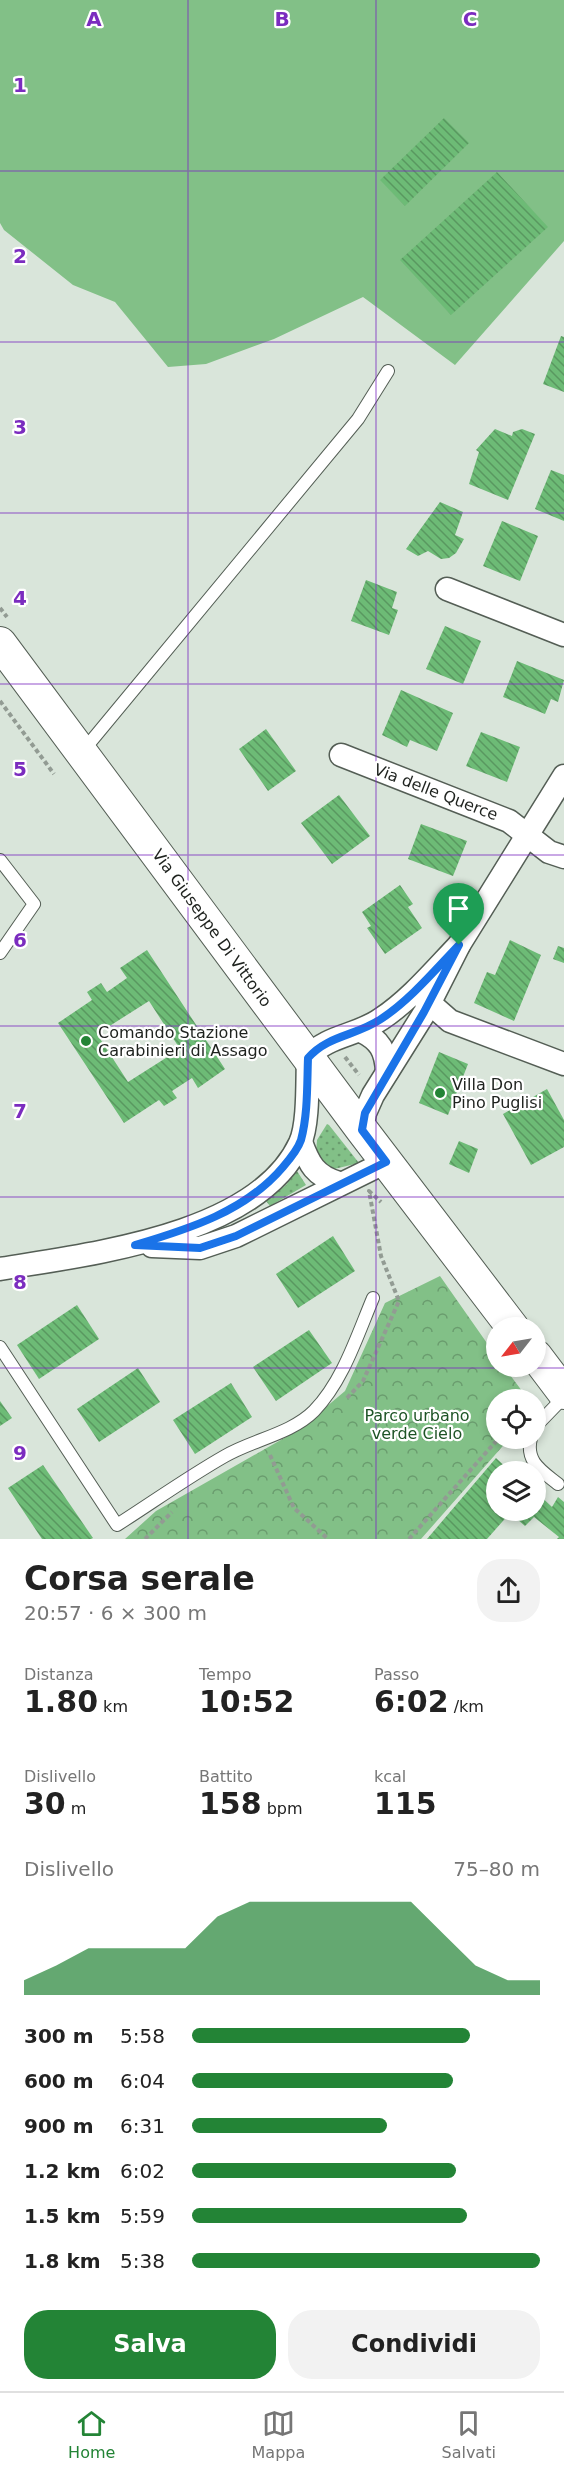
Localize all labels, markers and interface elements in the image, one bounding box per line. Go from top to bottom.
text: A [86,7,102,31]
text: B [274,7,290,31]
text: C [463,7,477,31]
text: 1 [13,73,27,97]
text: 2 [13,244,27,268]
text: 3 [13,415,27,439]
text: 4 [13,586,27,610]
text: 5 [13,757,27,781]
street label: Via delle Querce [371,760,501,824]
street label: Via Giuseppe Di Vittorio [148,845,276,1011]
pin [433,883,484,945]
icon: arrive [442,892,475,925]
text: 6 [13,928,27,952]
place label: Comando Stazione Carabinieri di Assago [98,1023,268,1060]
marker: Comando Stazione Carabinieri di Assago [79,1034,93,1048]
place label: Villa Don Pino Puglisi [452,1075,542,1112]
marker: Villa Don Pino Puglisi [433,1086,447,1100]
text: 7 [13,1099,27,1123]
text: 8 [13,1270,27,1294]
north arrow [486,1317,546,1377]
map controls [486,1317,546,1521]
button: locate [486,1389,546,1449]
park label: Parco urbano verde Cielo [364,1406,470,1443]
text: 9 [13,1441,27,1465]
button: layers [486,1461,546,1521]
text: Corsa serale [24,1559,255,1598]
button: share [477,1559,540,1622]
text: 20:57 · 6 × 300 m [24,1601,207,1625]
text: Distanza [24,1665,94,1684]
text: Tempo [199,1665,251,1684]
text: Passo [374,1665,419,1684]
text: 1.80 [24,1684,98,1719]
text: 10:52 [199,1684,295,1719]
text: 6:02 [374,1684,449,1719]
text: km [98,1697,128,1716]
text: /km [449,1697,484,1716]
text: Dislivello [24,1767,96,1786]
text: Battito [199,1767,253,1786]
text: kcal [374,1767,406,1786]
text: 30 [24,1786,66,1821]
text: 158 [199,1786,262,1821]
text: 115 [374,1786,437,1821]
text: m [66,1799,86,1818]
text: bpm [262,1799,303,1818]
text: Dislivello [24,1857,114,1881]
text: 75–80 m [453,1857,540,1881]
text: 300 m [24,2024,94,2048]
text: 5:58 [120,2024,165,2048]
text: 600 m [24,2069,94,2093]
text: 6:04 [120,2069,165,2093]
text: 900 m [24,2114,94,2138]
text: 6:31 [120,2114,165,2138]
text: 1.2 km [24,2159,101,2183]
text: 6:02 [120,2159,165,2183]
text: 1.5 km [24,2204,101,2228]
text: 5:59 [120,2204,165,2228]
text: 1.8 km [24,2249,101,2273]
text: 5:38 [120,2249,165,2273]
button: Salva [24,2310,276,2379]
button: Condividi [288,2310,540,2379]
tab: Home [68,2407,115,2462]
tab: Mappa [252,2407,305,2462]
tab: Salvati [441,2407,496,2462]

